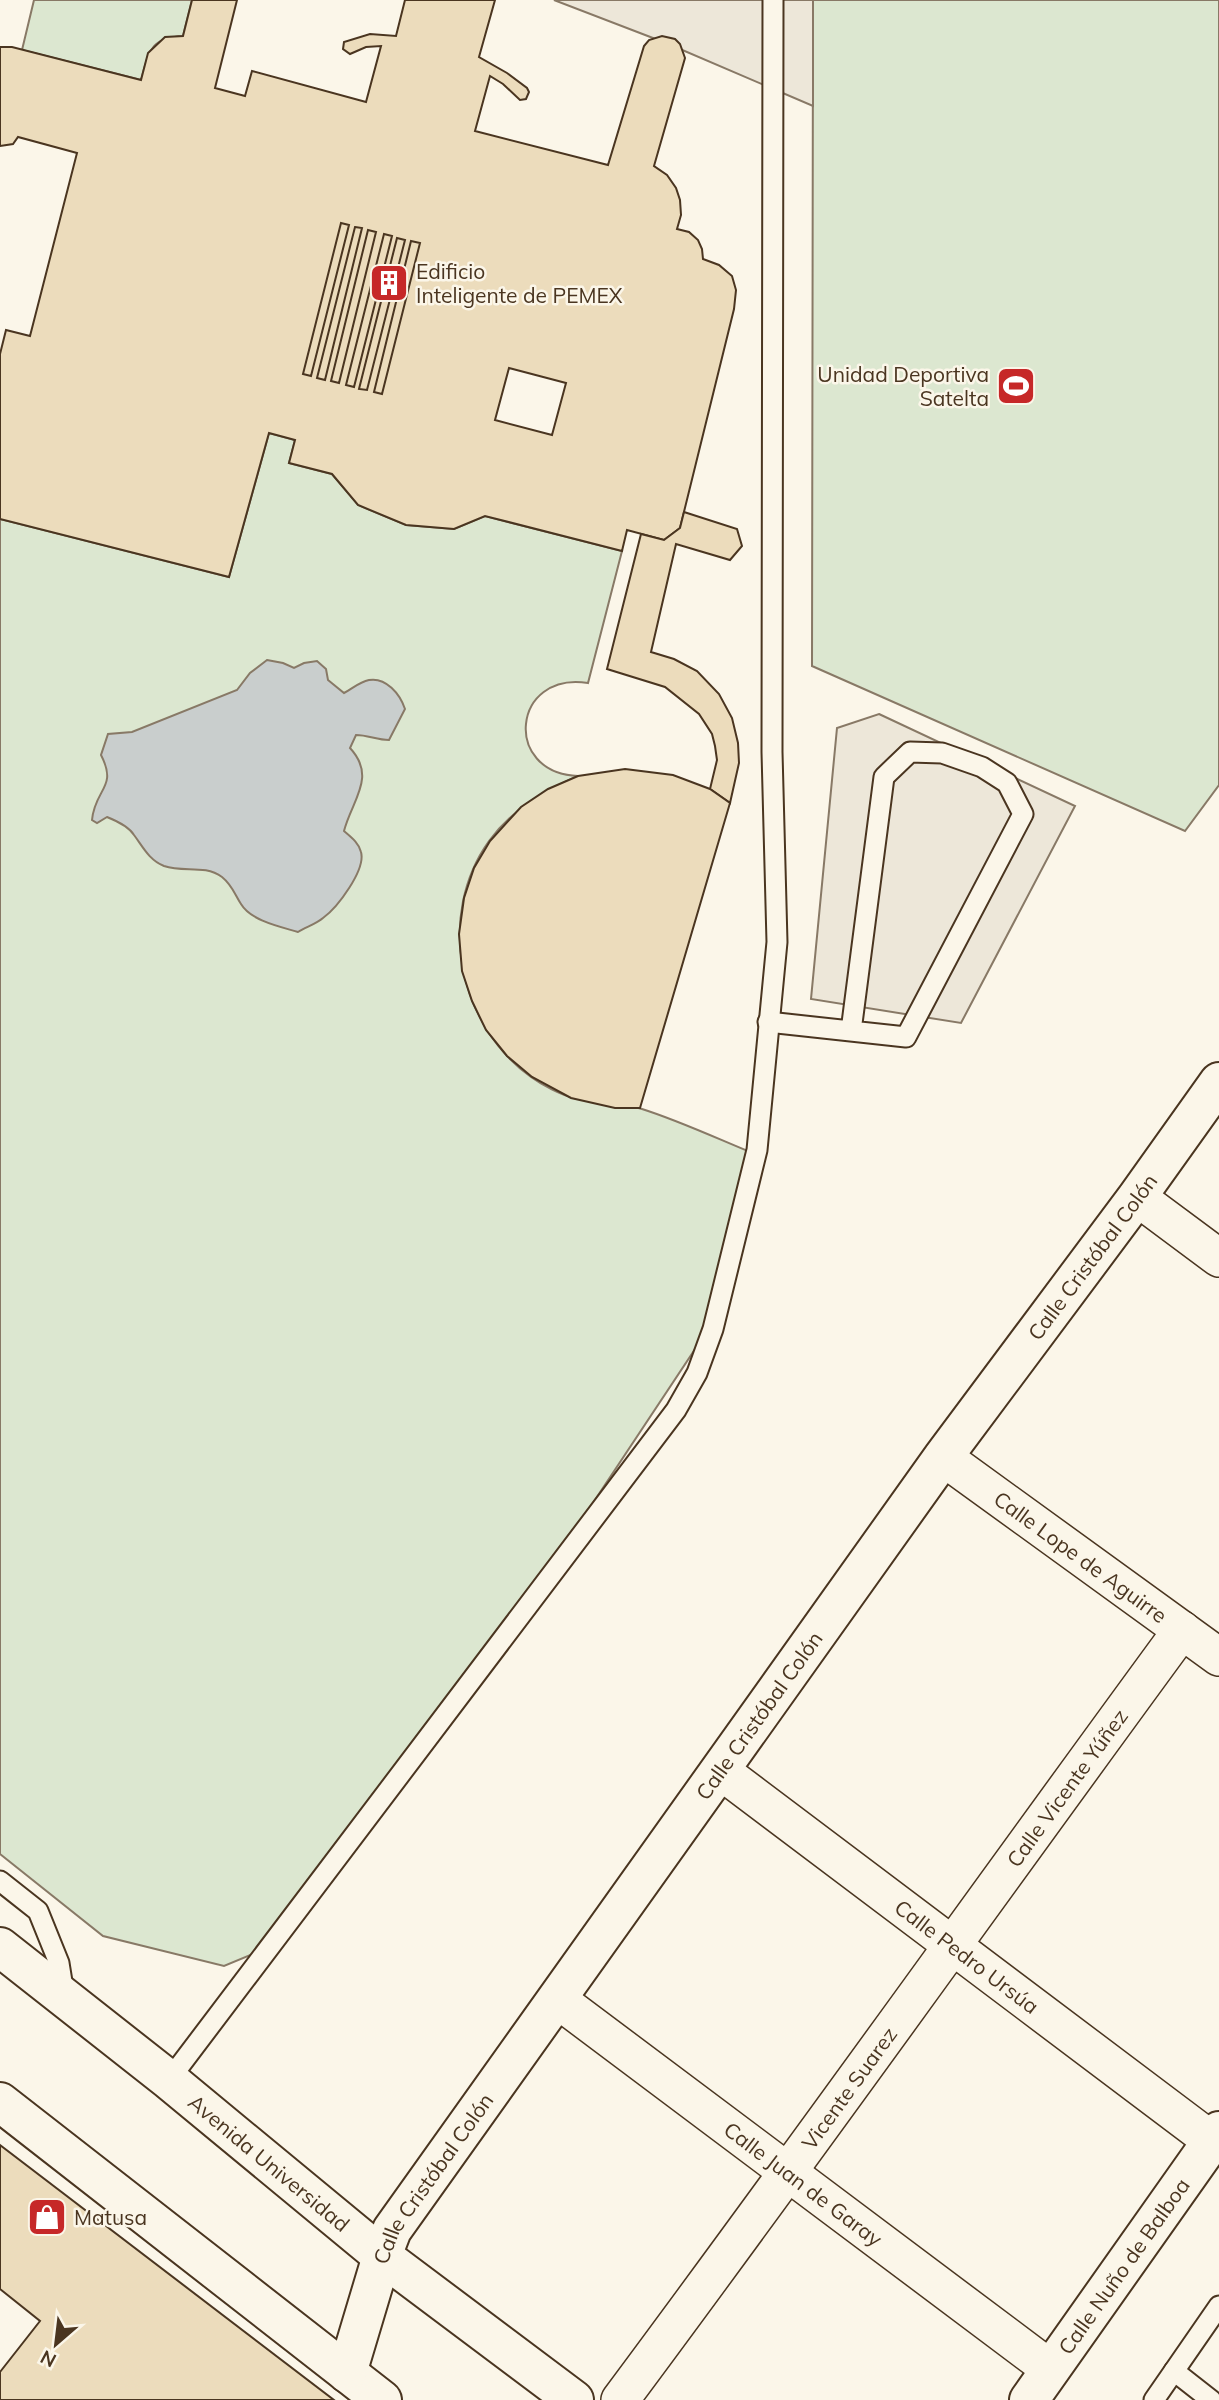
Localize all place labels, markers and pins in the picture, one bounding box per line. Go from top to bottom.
place label: Edificio Inteligente de PEMEX [416,258,623,308]
building icon: Edificio Inteligente de PEMEX [368,262,410,304]
place label: Unidad Deportiva Satelta [817,361,989,411]
sports icon: Unidad Deportiva Satelta [995,365,1037,407]
shop icon: Matusa [26,2196,68,2238]
place label: Matusa [74,2204,147,2230]

